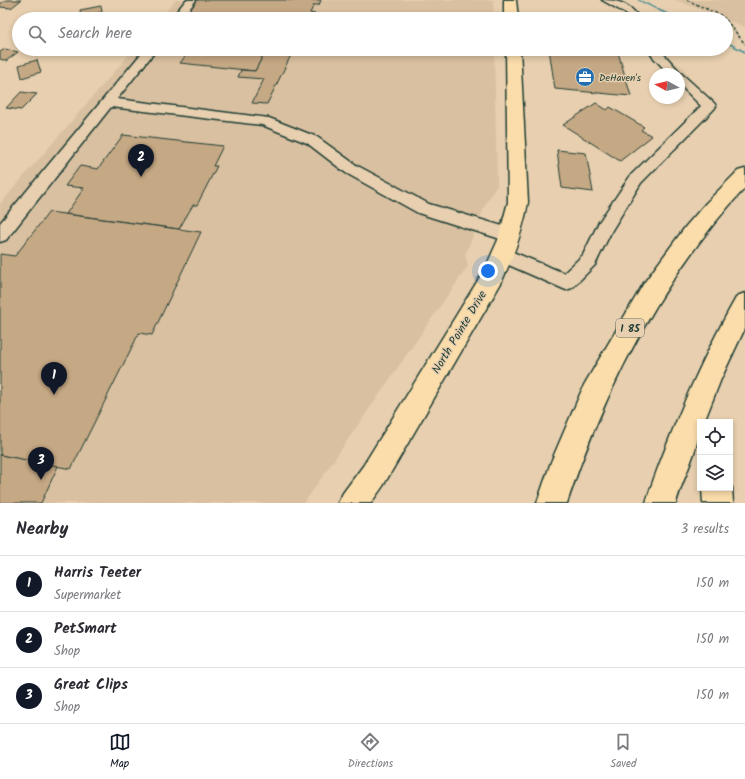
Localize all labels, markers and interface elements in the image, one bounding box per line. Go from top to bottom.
search box [12,12,733,56]
text: Search here [58,22,132,46]
icon: search [26,23,48,45]
office icon: DeHaven's [574,66,596,88]
north arrow [649,68,685,104]
place label: DeHaven's [599,70,642,86]
pin: 2 [128,144,154,177]
your location [478,261,498,281]
street label: North Pointe Drive [427,286,492,378]
road number: I 85 [616,319,644,337]
pin: 1 [41,362,67,395]
map controls [697,419,733,491]
button: locate [697,419,733,455]
pin: 3 [28,447,54,480]
button: layers [697,455,733,491]
text: Nearby [16,516,68,543]
text: 3 results [681,519,729,540]
text: Harris Teeter [54,561,141,585]
text: 1 [27,573,31,594]
text: 150 m [696,573,729,594]
text: Supermarket [54,585,121,606]
text: PetSmart [54,617,117,641]
text: 2 [25,629,33,650]
text: 150 m [696,629,729,650]
text: Shop [54,641,80,662]
text: Great Clips [54,673,128,697]
text: 3 [25,685,33,706]
text: 150 m [696,685,729,706]
text: Shop [54,697,80,718]
tab: Map [109,731,131,773]
tab: Directions [348,731,393,773]
tab: Saved [610,731,636,773]

